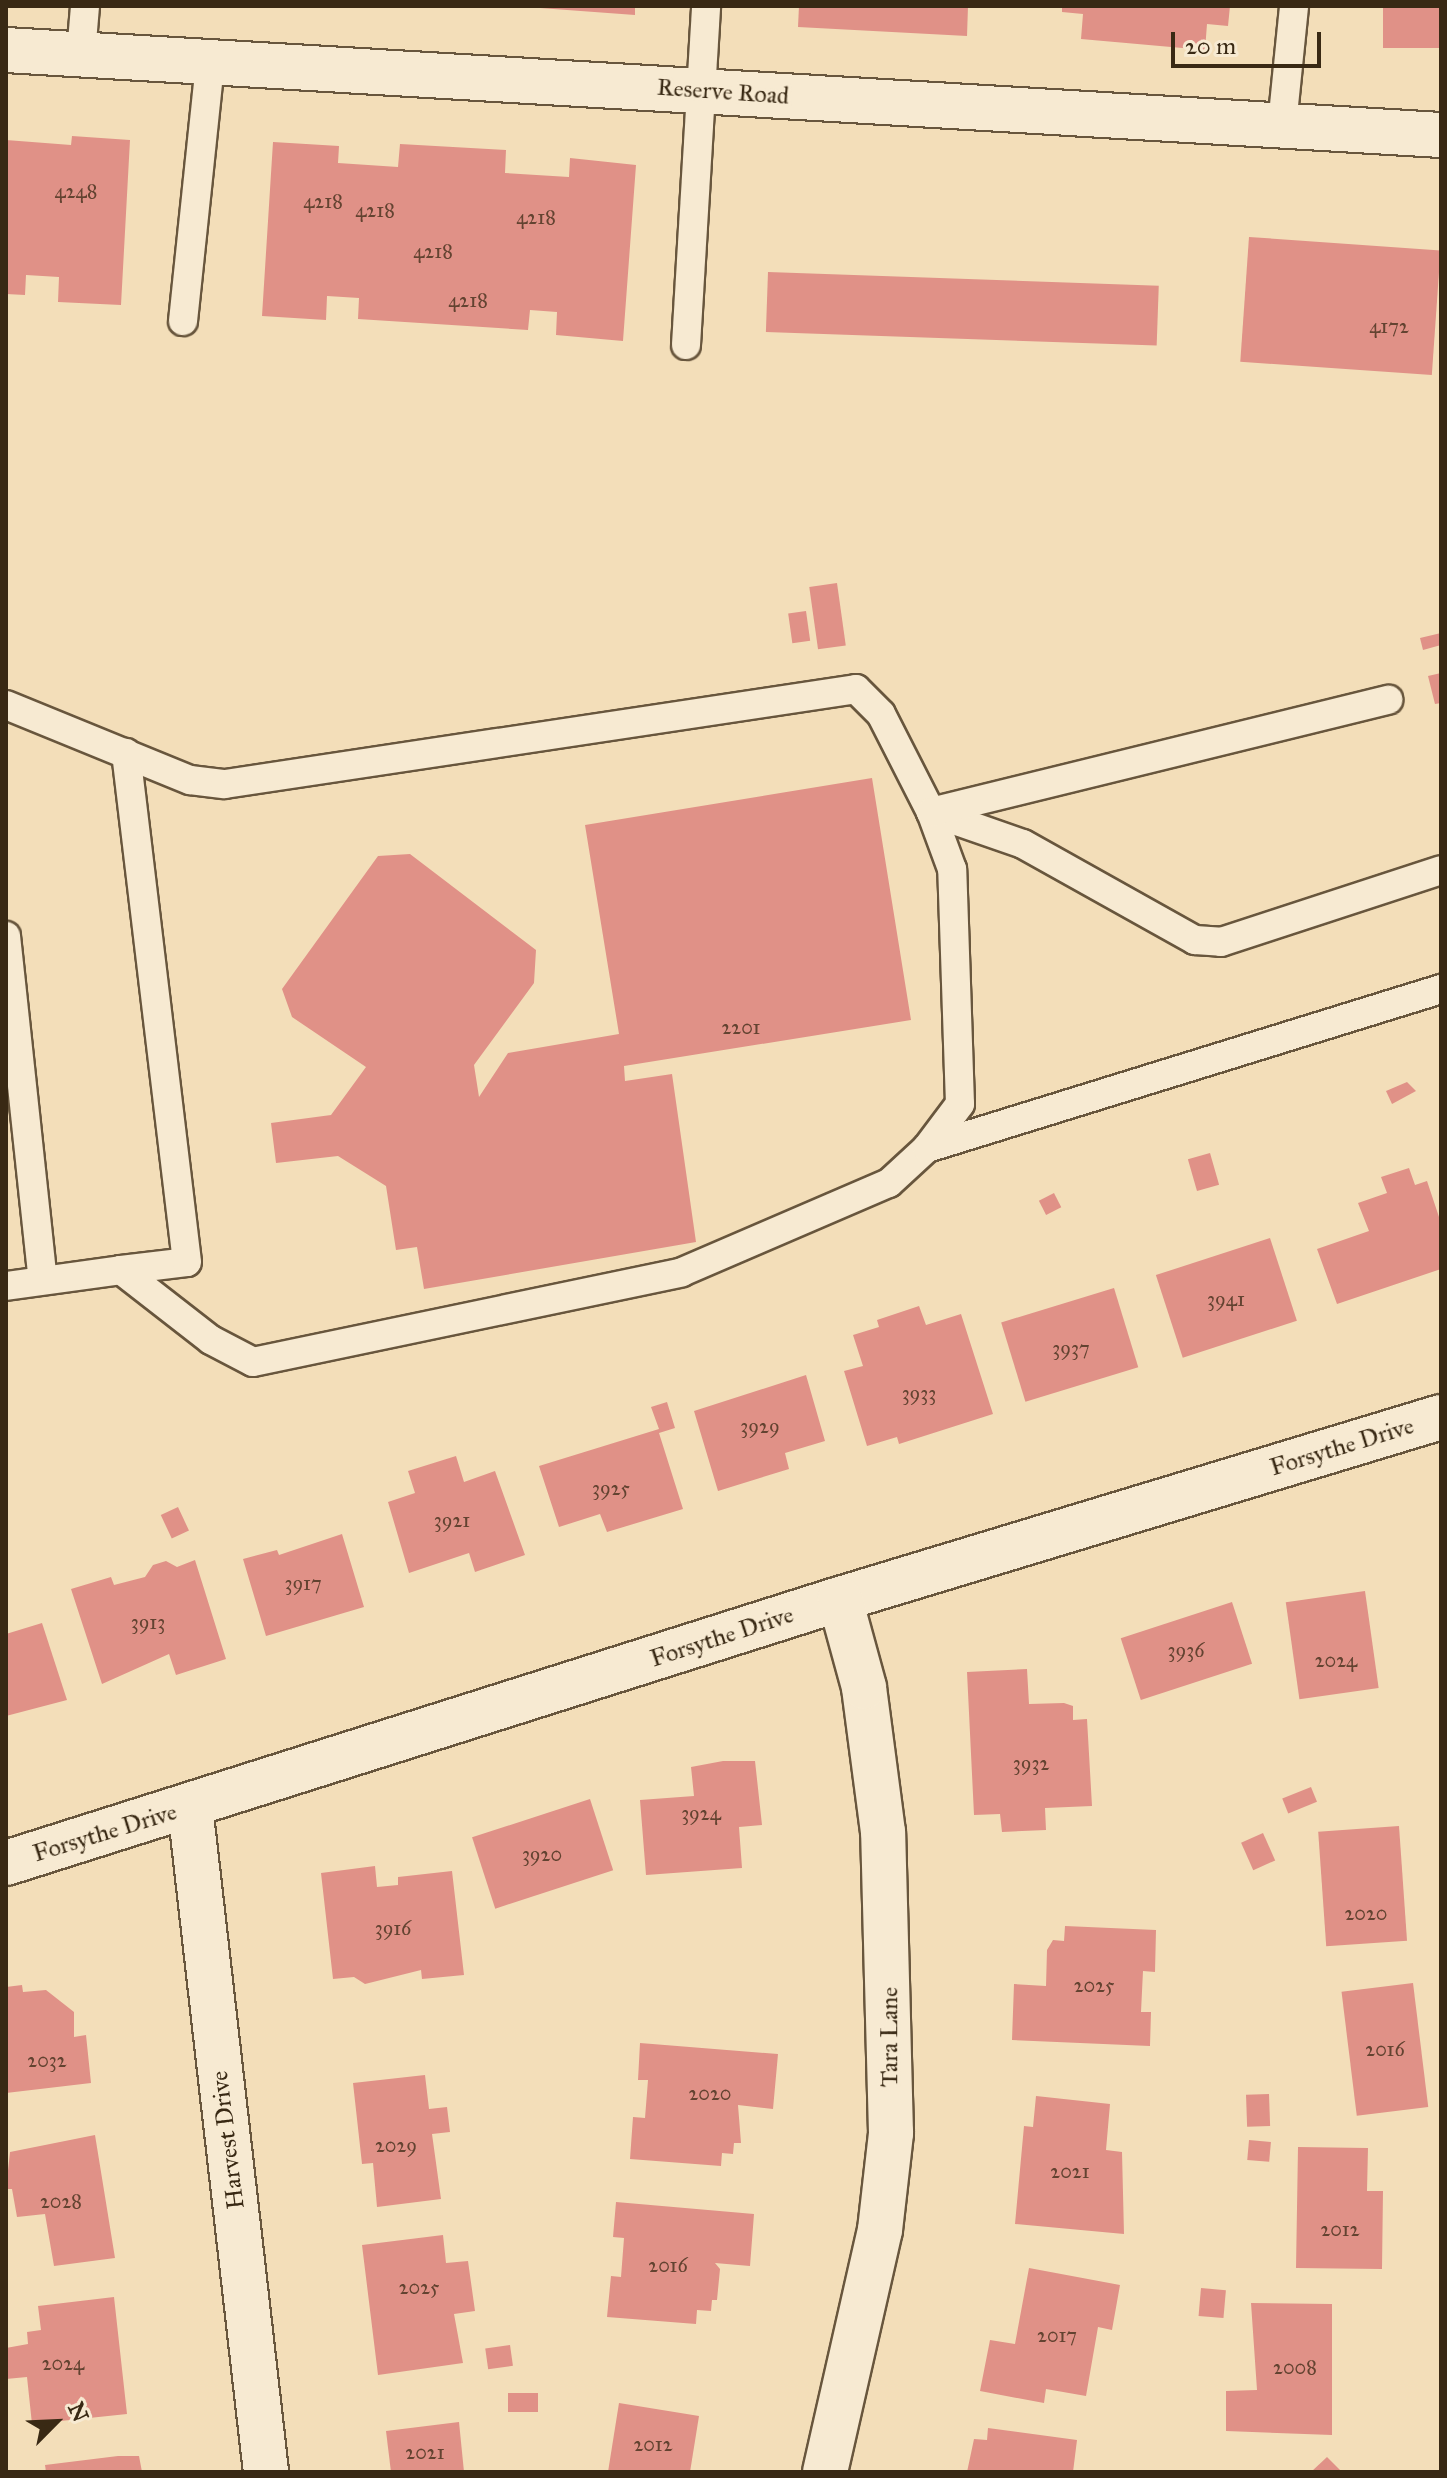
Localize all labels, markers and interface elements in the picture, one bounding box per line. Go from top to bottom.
scale bar [1175,16,1325,66]
text: 20 m [1185,31,1236,61]
street label: Reserve Road [656,73,790,111]
house number: 4248 [55,179,97,203]
house number: 4218 [303,189,343,213]
house number: 4218 [355,198,395,222]
house number: 4218 [516,205,556,229]
house number: 4218 [413,239,453,263]
house number: 4218 [448,288,488,312]
house number: 4172 [1369,314,1409,338]
house number: 2201 [721,1015,761,1039]
house number: 3941 [1207,1287,1245,1311]
house number: 3937 [1052,1336,1090,1360]
house number: 3933 [902,1381,936,1405]
street label: Forsythe Drive [1267,1411,1417,1483]
house number: 3929 [740,1414,780,1438]
house number: 3925 [592,1476,630,1500]
house number: 3921 [434,1508,470,1532]
house number: 3917 [284,1571,322,1595]
street label: Forsythe Drive [647,1600,797,1674]
house number: 3913 [131,1610,165,1634]
house number: 3936 [1168,1638,1204,1662]
house number: 2024 [1315,1648,1357,1672]
house number: 3932 [1013,1751,1049,1775]
street label: Forsythe Drive [30,1797,180,1869]
house number: 3924 [681,1801,721,1825]
house number: 3920 [522,1842,562,1866]
house number: 2020 [1344,1901,1388,1925]
house number: 3916 [375,1916,411,1940]
house number: 2025 [1074,1973,1114,1997]
street label: Tara Lane [876,1987,904,2087]
house number: 2016 [1365,2037,1405,2061]
house number: 2032 [27,2048,67,2072]
street label: Harvest Drive [205,2069,251,2211]
house number: 2020 [688,2081,732,2105]
house number: 2029 [375,2133,417,2157]
house number: 2021 [1050,2159,1090,2183]
house number: 2028 [40,2189,82,2213]
house number: 2012 [1320,2217,1360,2241]
house number: 2016 [648,2253,688,2277]
house number: 2025 [399,2275,439,2299]
house number: 2017 [1037,2323,1077,2347]
house number: 2024 [42,2351,84,2375]
house number: 2008 [1273,2355,1317,2379]
north arrow [16,2382,96,2462]
text: N [62,2398,95,2426]
house number: 2012 [633,2432,673,2456]
house number: 2021 [405,2440,445,2464]

